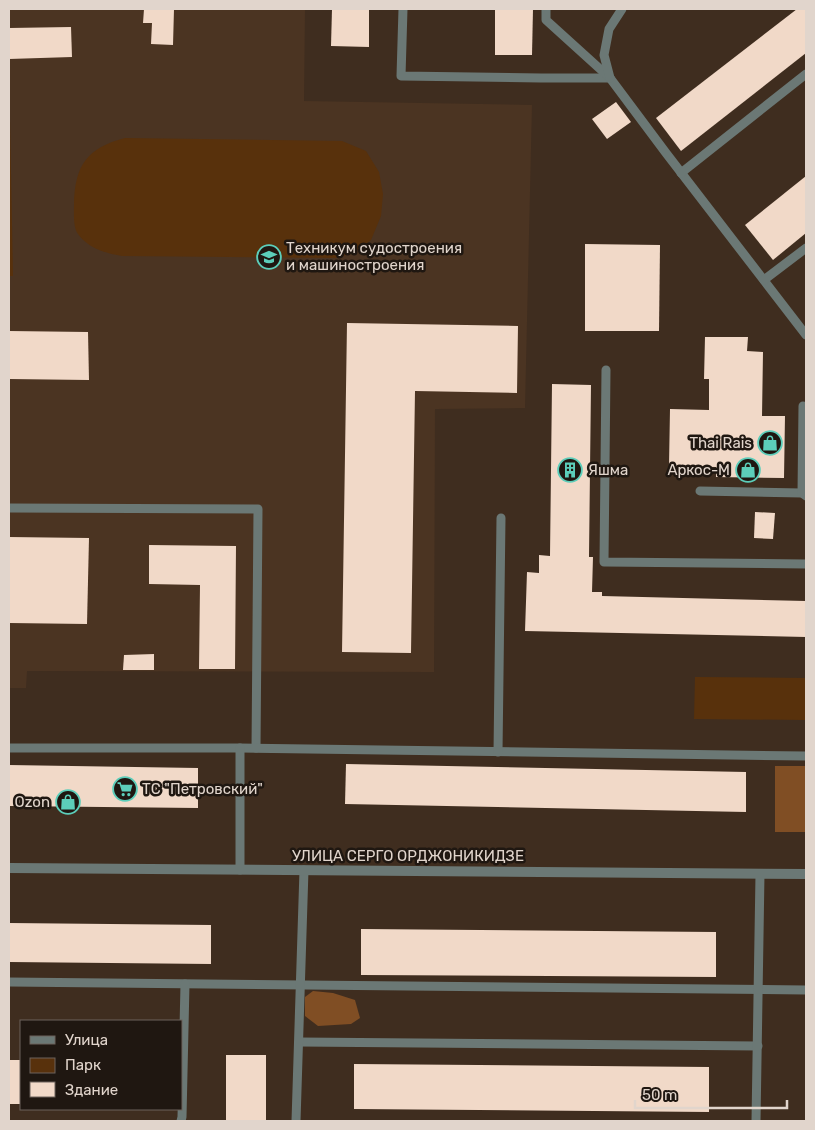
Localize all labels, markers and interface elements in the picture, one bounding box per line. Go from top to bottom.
place label: Техникум судостроения и машиностроения [286,239,462,274]
school or university icon: Техникум судостроения и машиностроения [256,244,282,270]
shop icon: Thai Rais [757,430,783,456]
place label: Thai Rais [690,434,752,452]
building icon: Яшма [557,457,583,483]
shop icon: Аркос-М [735,457,761,483]
place label: Яшма [588,461,628,479]
place label: Аркос-М [667,461,730,479]
supermarket icon: ТС "Петровский" [112,776,138,802]
place label: ТС "Петровский" [142,780,263,798]
shop icon: Ozon [55,789,81,815]
place label: Ozon [15,793,50,811]
street label: УЛИЦА СЕРГО ОРДЖОНИКИДЗЕ [292,847,524,865]
legend [20,1020,182,1110]
text: Улица [65,1031,108,1049]
text: Парк [65,1056,101,1074]
scale bar [635,1078,788,1110]
text: Здание [65,1081,118,1099]
text: 50 m [642,1086,677,1104]

